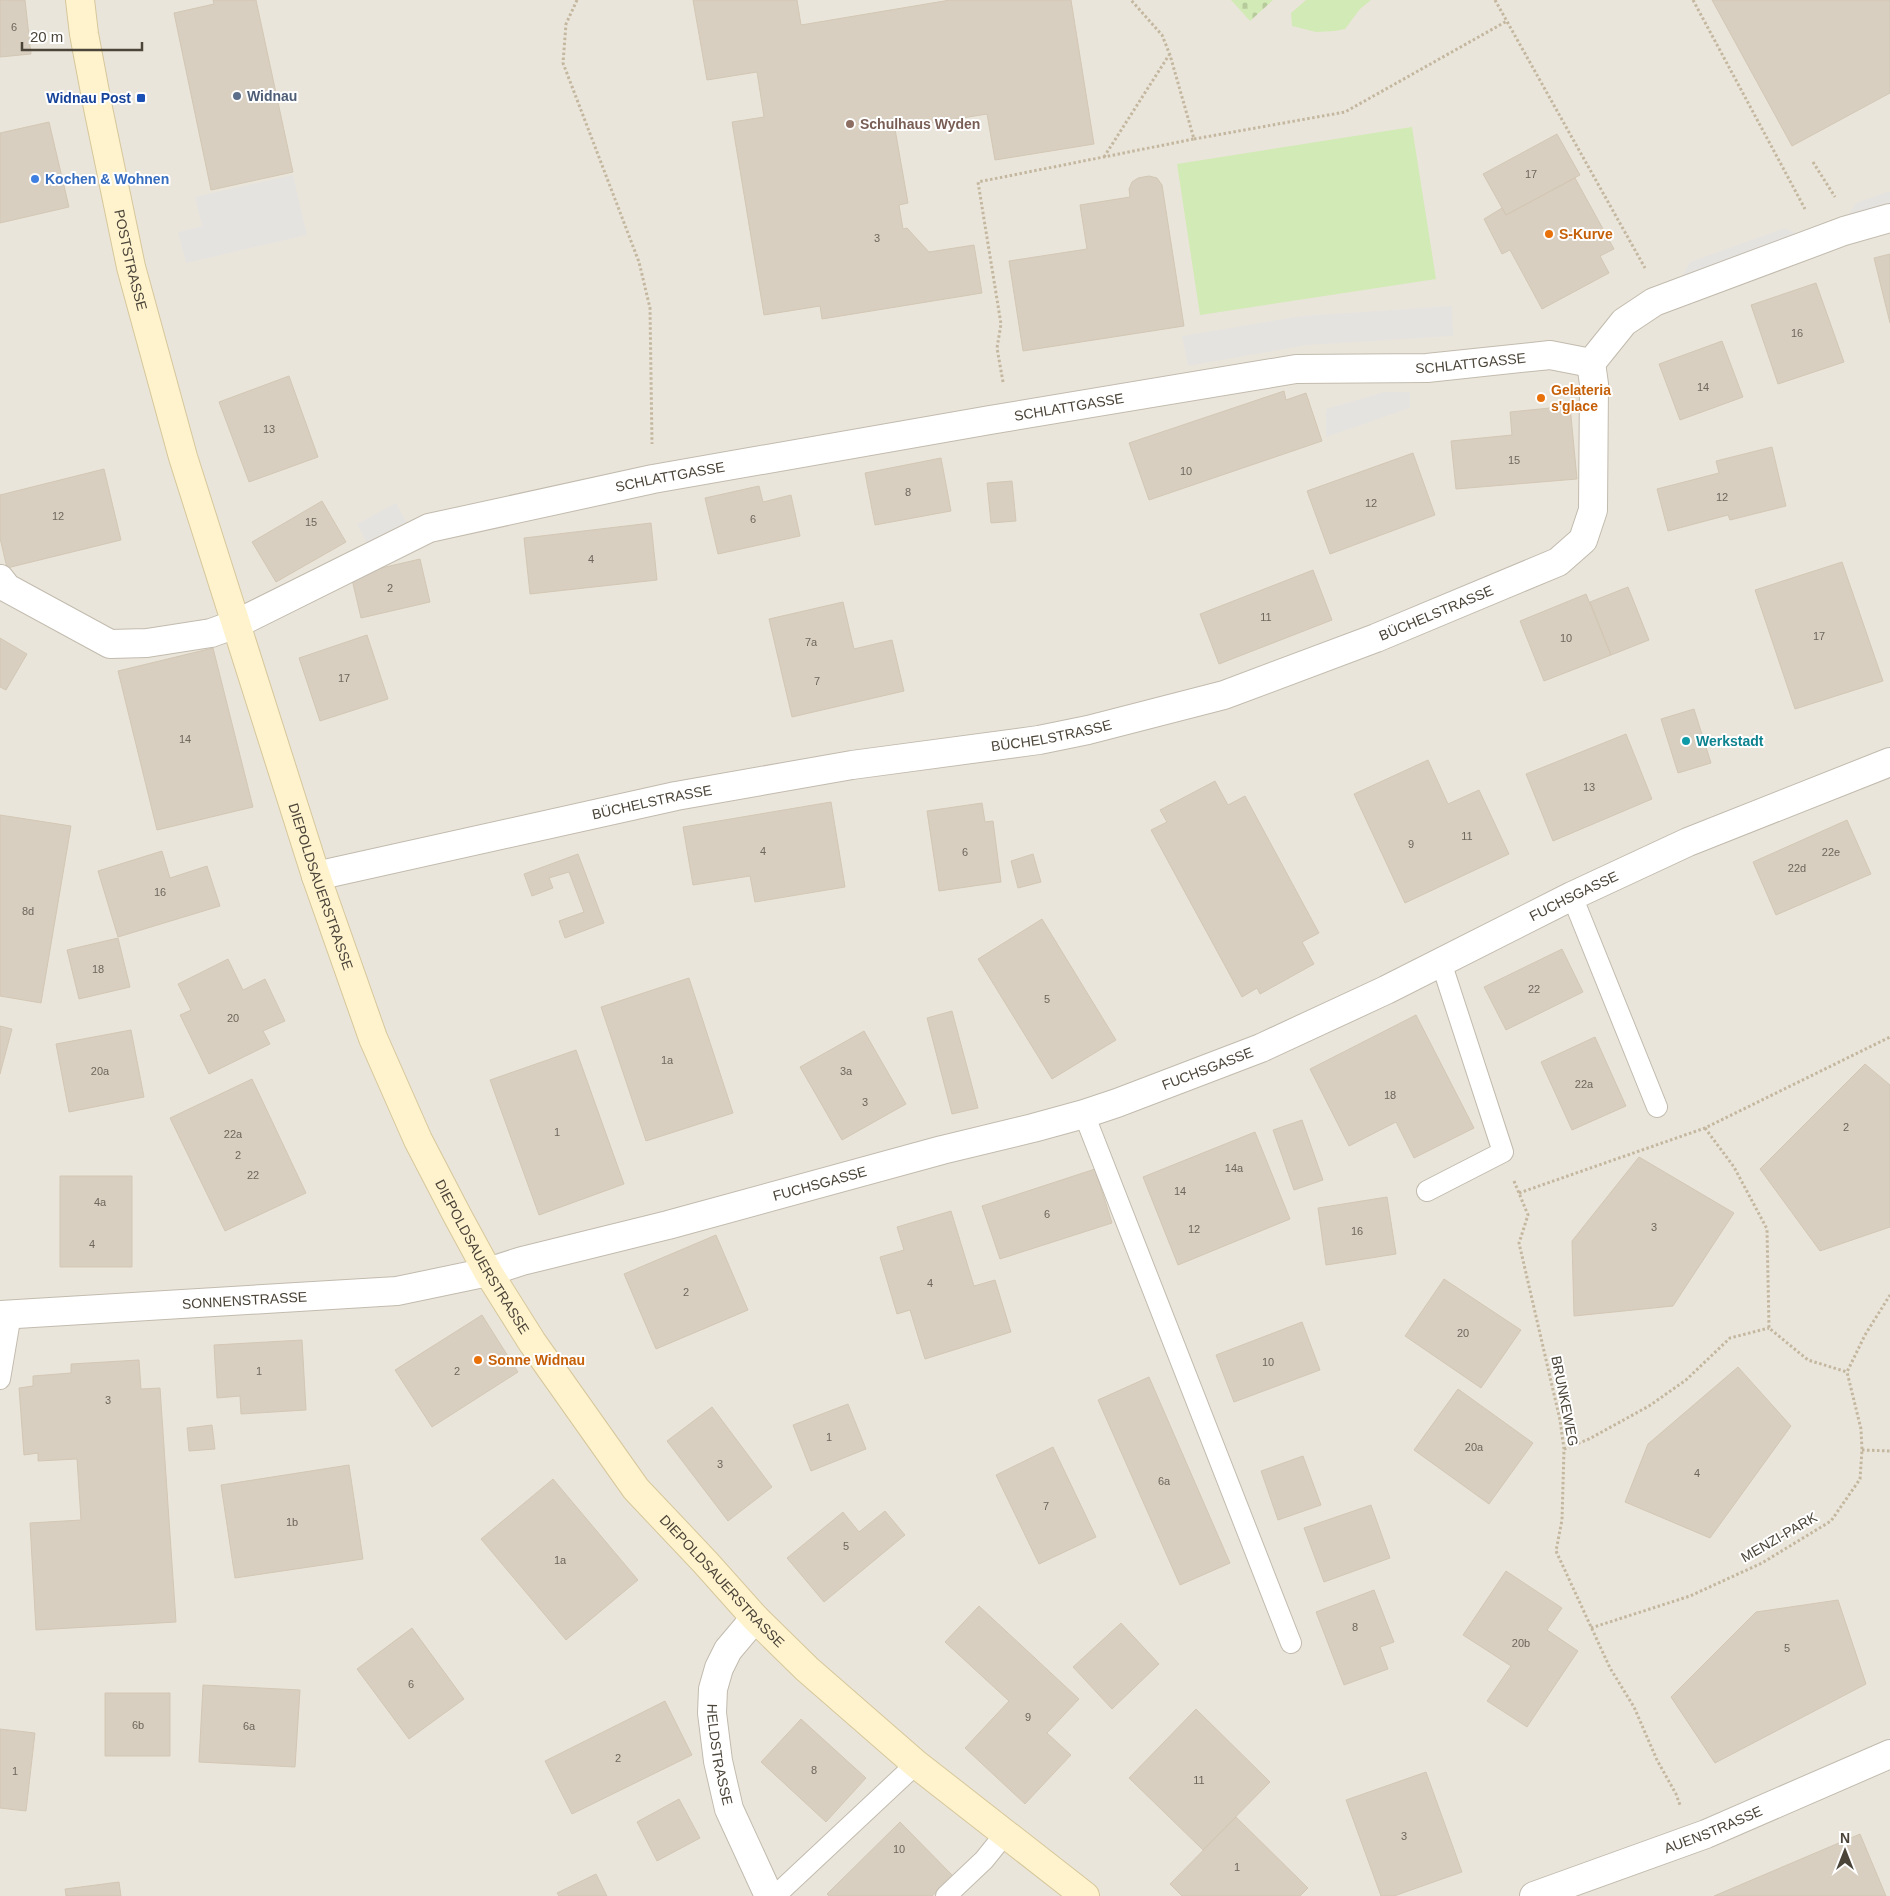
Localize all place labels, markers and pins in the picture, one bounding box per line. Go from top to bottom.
place label: Widnau [247,88,297,104]
place label: Widnau Post [46,90,131,106]
marker: Widnau [231,90,243,102]
marker: Widnau Post [135,92,147,104]
place label: Schulhaus Wyden [860,116,980,132]
marker: Schulhaus Wyden [844,118,856,130]
place label: Kochen & Wohnen [45,171,169,187]
marker: Kochen & Wohnen [29,173,41,185]
place label: S-Kurve [1559,226,1613,242]
marker: S-Kurve [1543,228,1555,240]
place label: Gelateria s'glace [1551,382,1611,414]
marker: Gelateria s'glace [1535,392,1547,404]
place label: Werkstadt [1696,733,1764,749]
marker: Werkstadt [1680,735,1692,747]
place label: Sonne Widnau [488,1352,585,1368]
marker: Sonne Widnau [472,1354,484,1366]

